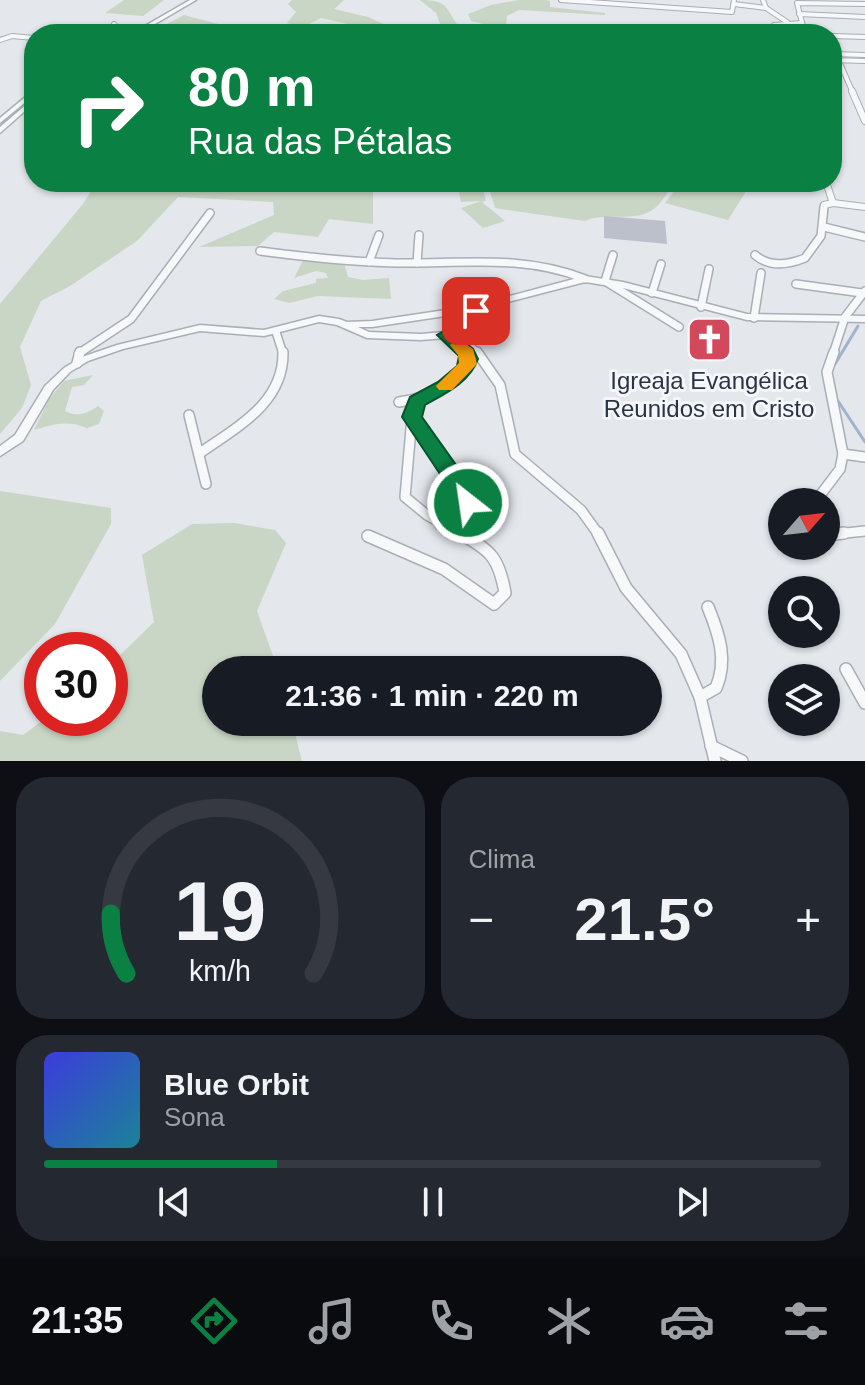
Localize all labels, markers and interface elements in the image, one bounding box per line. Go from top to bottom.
text: 80 m [188,55,316,118]
icon: right [56,56,160,160]
text: Rua das Pétalas [188,121,452,162]
pin [442,277,510,345]
icon: arrive [454,289,498,333]
church icon: Igreaja Evangélica Reunidos em Cristo [685,315,733,363]
place label: Igreaja Evangélica Reunidos em Cristo [604,367,814,422]
position arrow [426,461,510,545]
north arrow [768,488,840,560]
map controls [768,488,840,736]
button: search [768,576,840,648]
speed limit sign: 30 [24,632,128,736]
button: layers [768,664,840,736]
text: 21:36 · 1 min · 220 m [285,679,579,712]
text: Clima [469,844,535,874]
text: 19 [174,865,267,958]
text: 21.5° [574,886,715,953]
text: − [469,895,494,944]
text: + [795,895,821,944]
text: km/h [189,955,251,987]
text: Blue Orbit [164,1068,309,1101]
text: Sona [164,1102,225,1132]
icon: previous [152,1180,196,1224]
icon: pause [411,1180,455,1224]
icon: next [670,1180,714,1224]
icon: directions [186,1293,242,1349]
icon: music [304,1293,360,1349]
icon: phone [423,1293,479,1349]
icon: climate [541,1293,597,1349]
icon: car [659,1293,715,1349]
icon: filters [778,1293,834,1349]
text: 21:35 [31,1300,123,1341]

